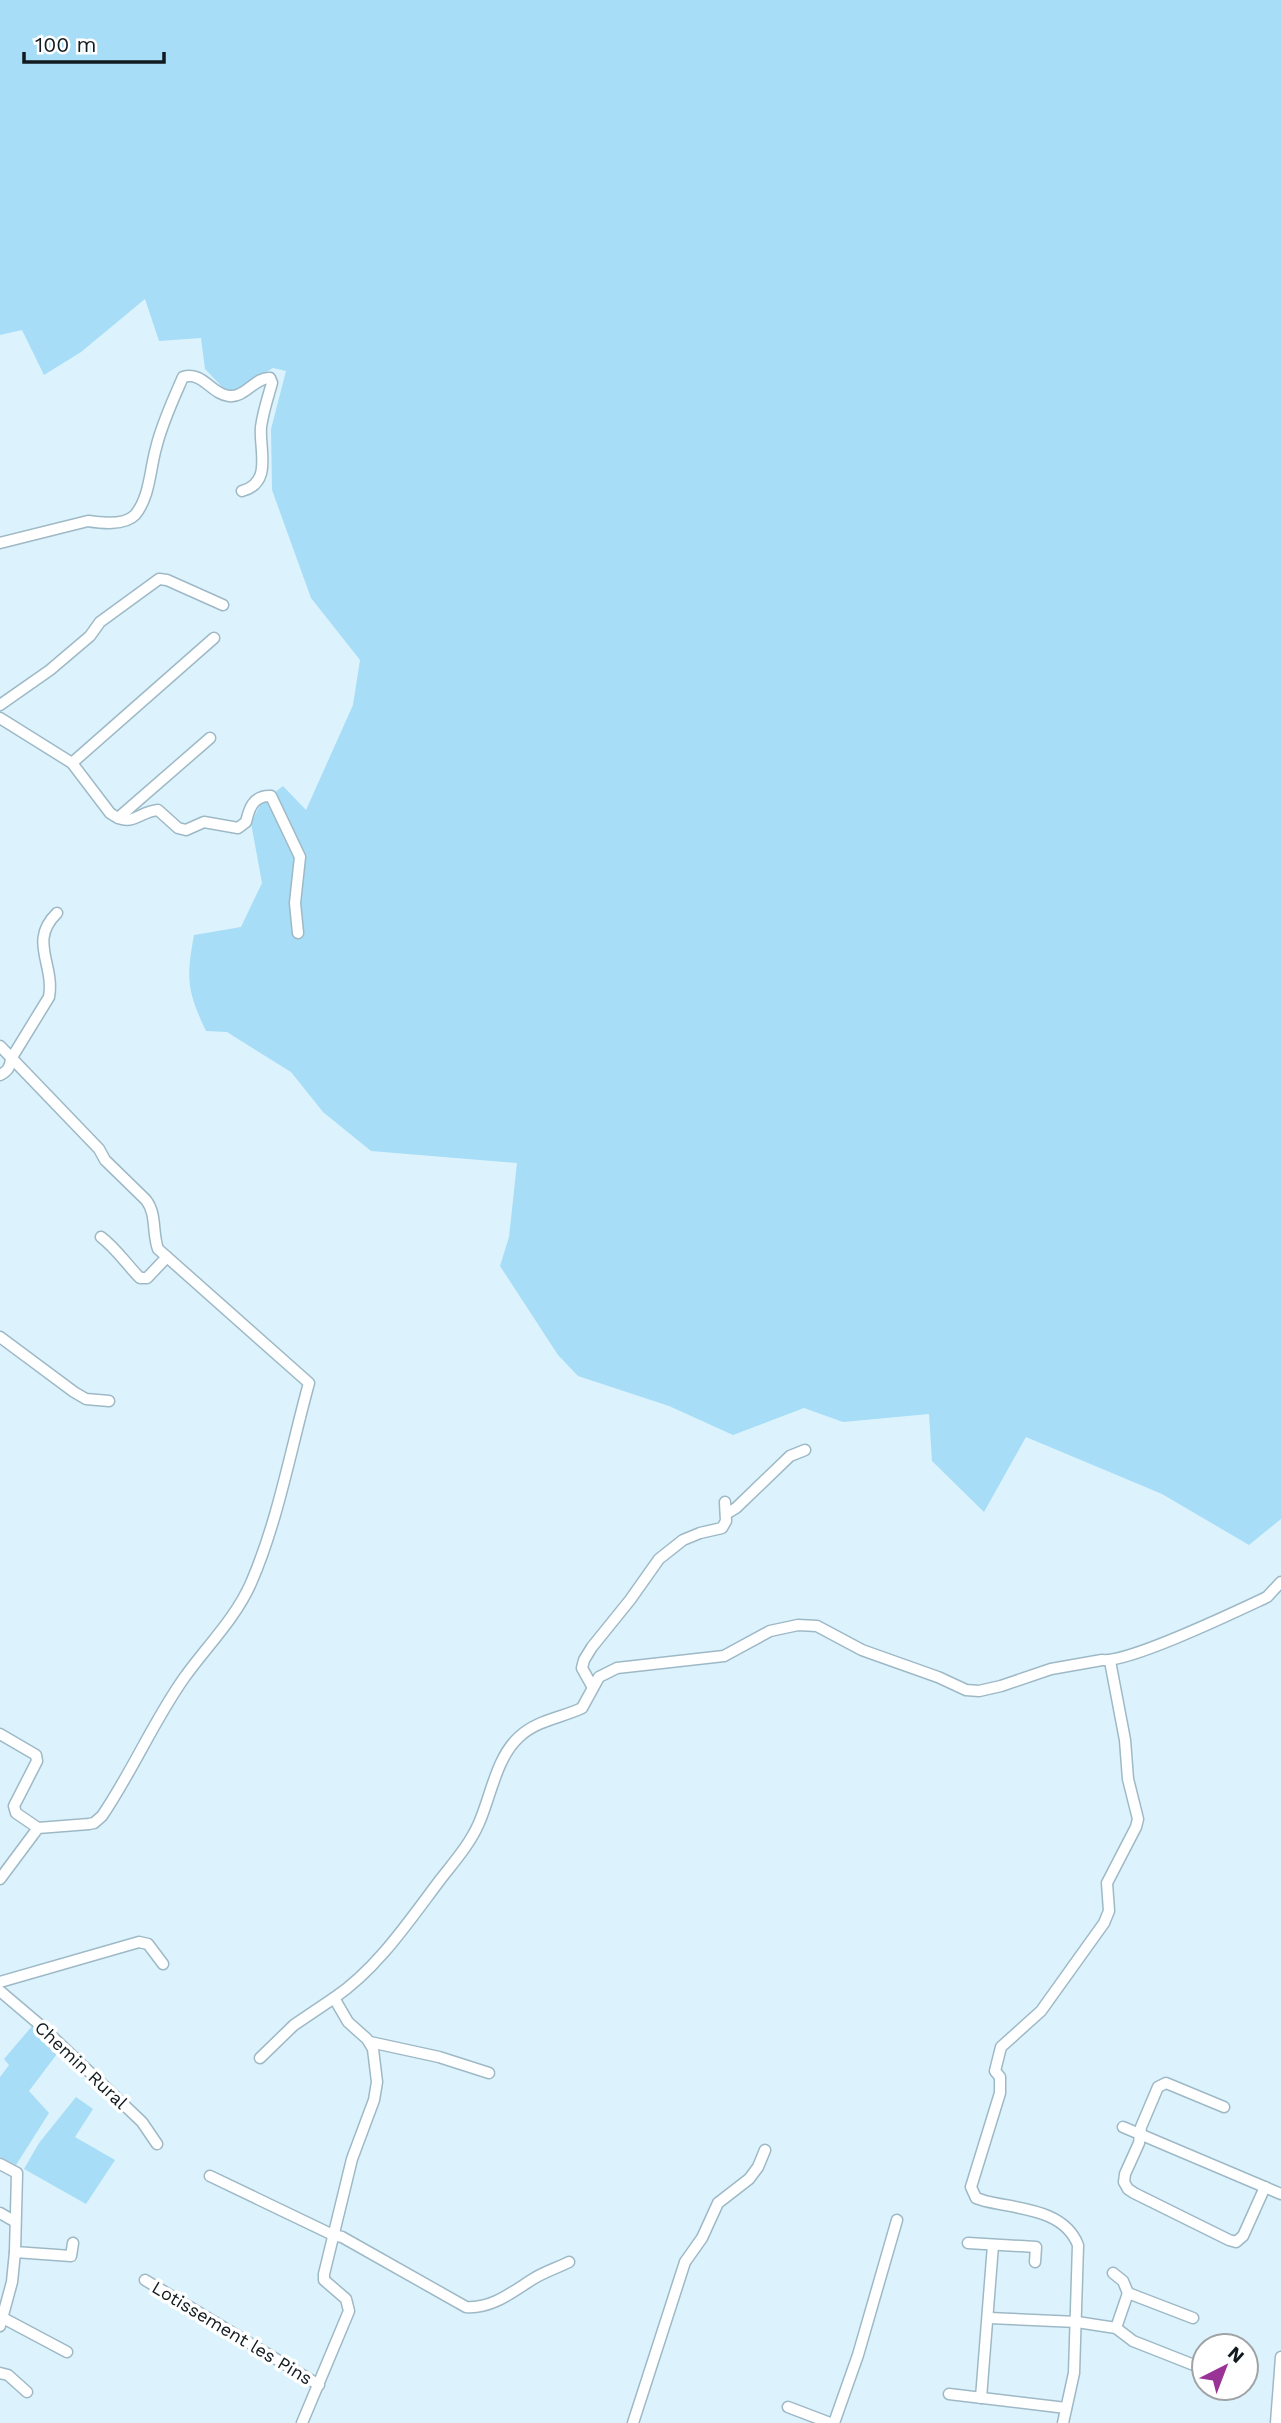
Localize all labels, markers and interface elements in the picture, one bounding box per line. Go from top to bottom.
scale bar [24,21,164,65]
text: 100 m [35,32,97,57]
street label: Chemin Rural [31,2016,132,2113]
street label: Lotissement les Pins [148,2276,316,2389]
north arrow [1190,2332,1260,2402]
text: N [1223,2341,1249,2368]

